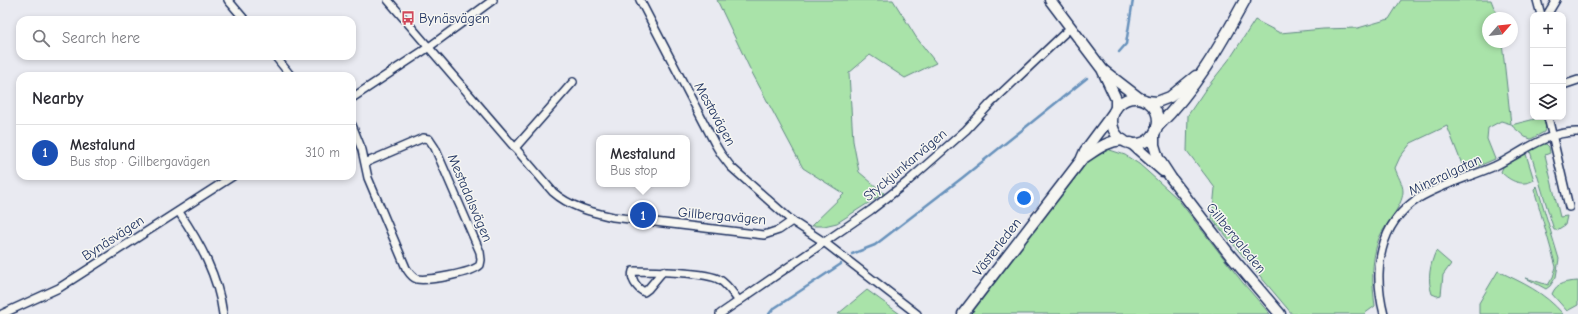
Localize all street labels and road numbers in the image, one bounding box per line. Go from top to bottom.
street label: Mestavägen [691,79,739,149]
street label: Styckjunkarvägen [860,125,950,205]
street label: Mestadalsvägen [444,151,496,245]
street label: Mineralgatan [1406,151,1484,199]
street label: Gillbergaleden [1202,199,1270,277]
street label: Gillbergavägen [677,204,767,228]
street label: Bynäsvägen [79,212,147,264]
street label: Västerleden [969,215,1025,279]

